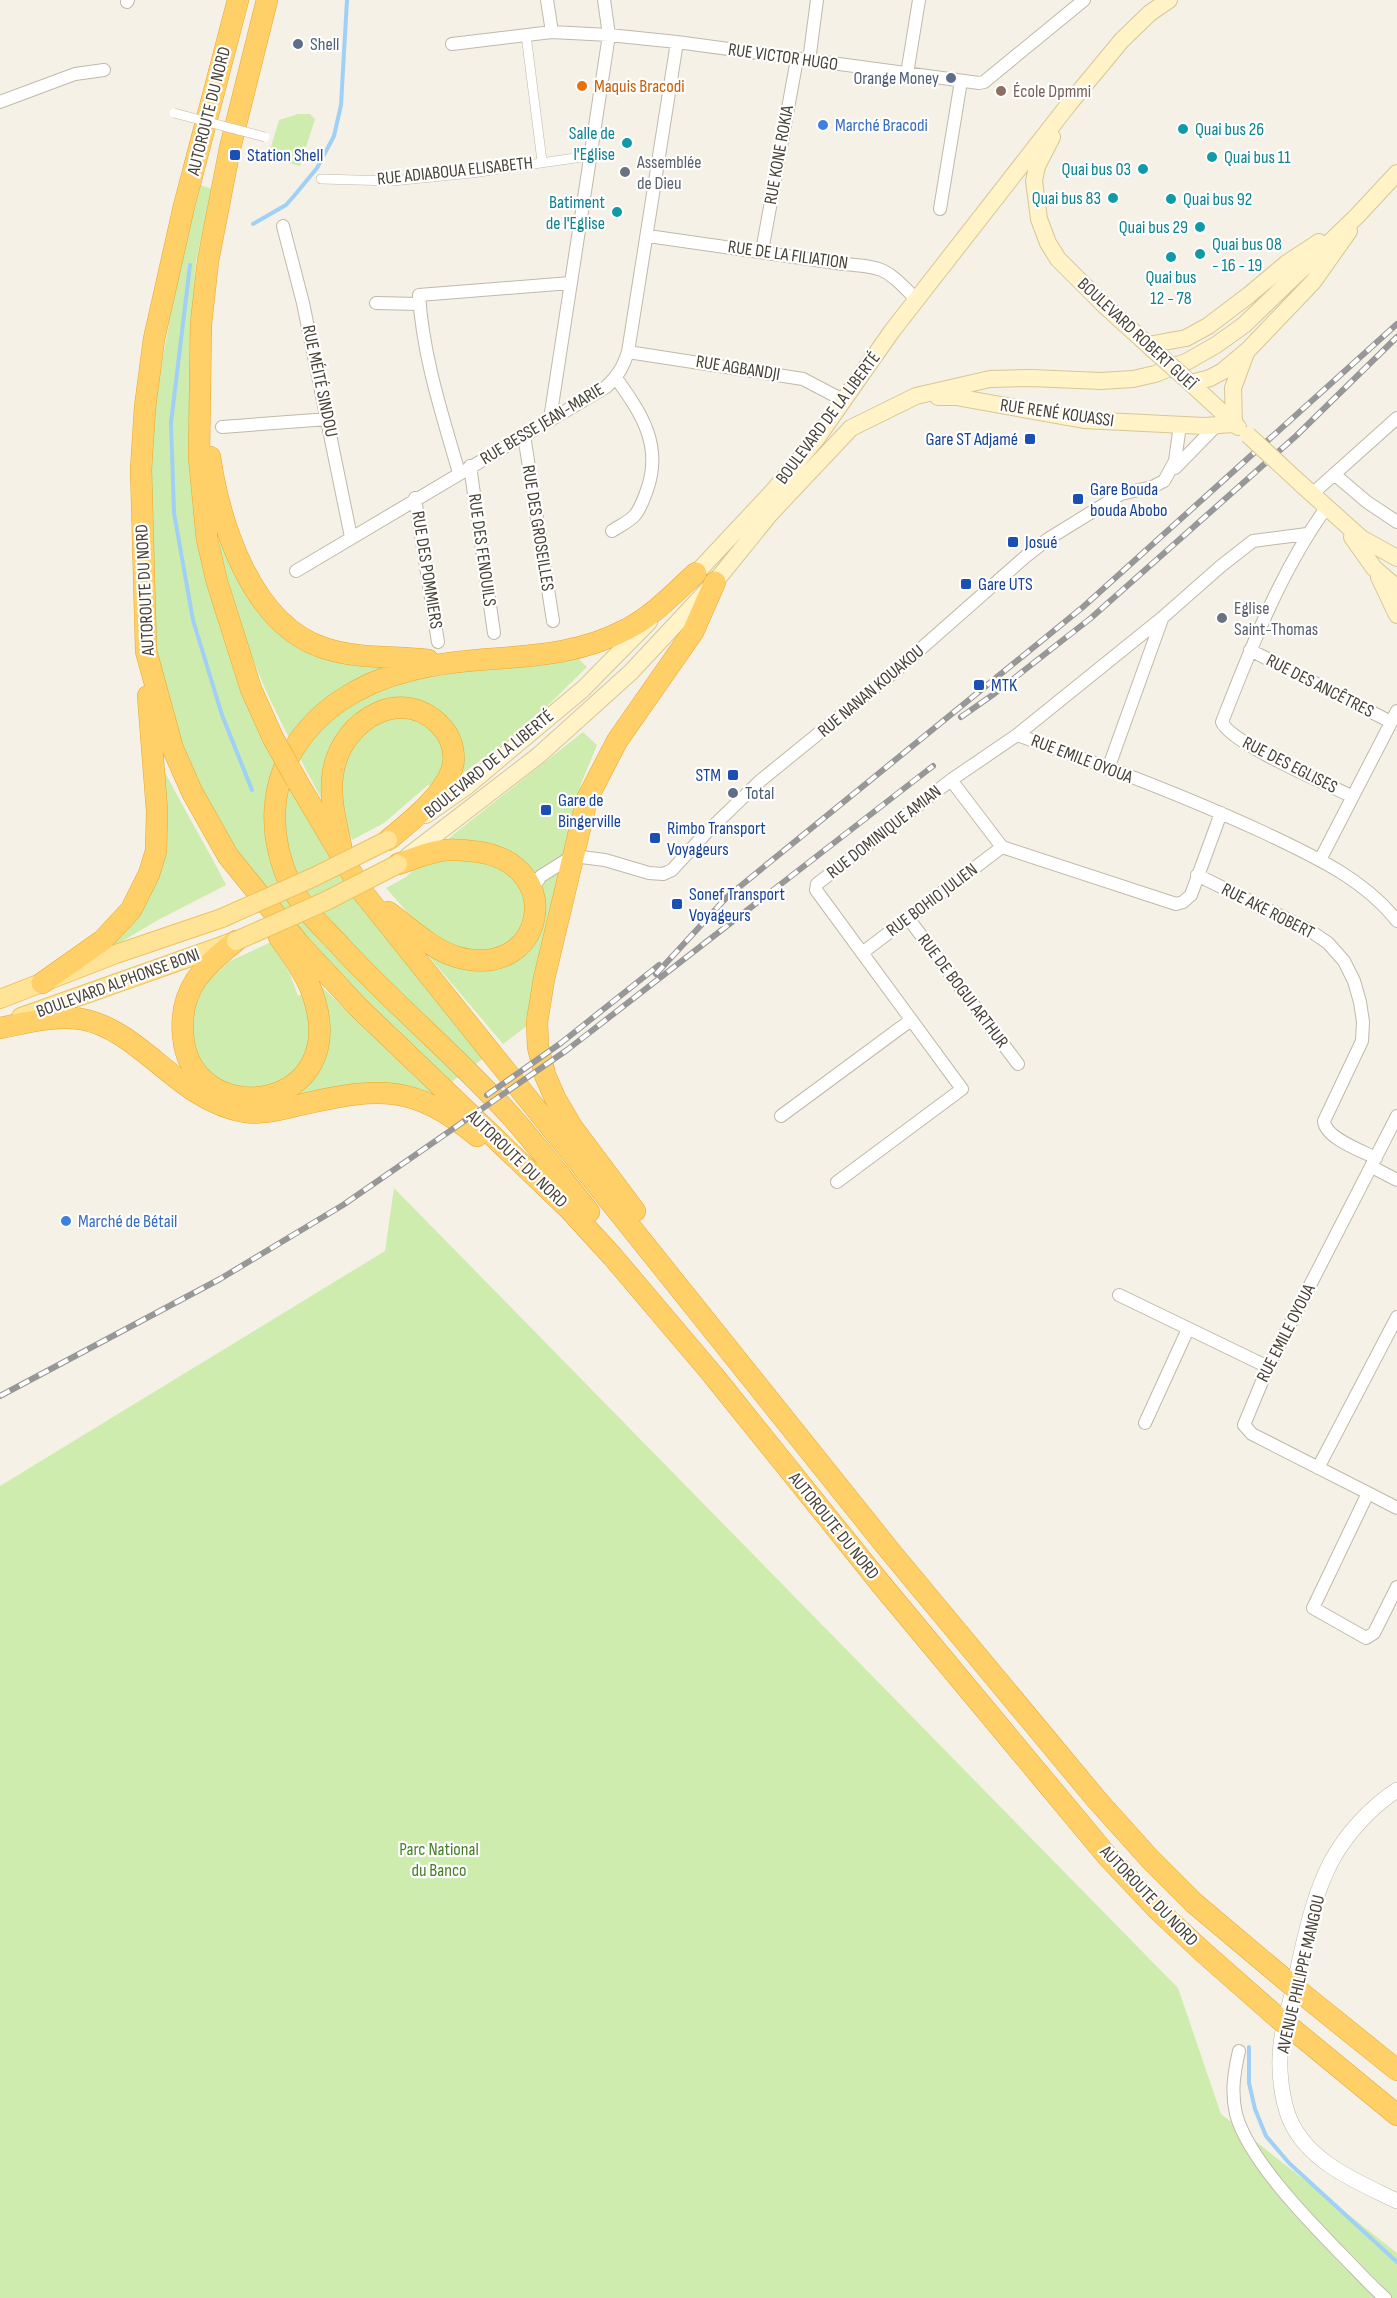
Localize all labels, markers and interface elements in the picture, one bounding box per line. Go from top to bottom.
place label: Shell [310,34,339,55]
marker: Shell [291,37,305,51]
street label: RUE VICTOR HUGO [727,39,839,75]
street label: AUTOROUTE DU NORD [183,45,235,178]
place label: Orange Money [853,68,939,89]
marker: Orange Money [944,71,958,85]
place label: Maquis Bracodi [594,76,685,97]
marker: Maquis Bracodi [575,79,589,93]
place label: École Dpmmi [1013,81,1091,102]
marker: École Dpmmi [994,84,1008,98]
street label: RUE KONE ROKIA [760,104,798,206]
place label: Marché Bracodi [835,115,928,136]
marker: Marché Bracodi [816,118,830,132]
place label: Quai bus 26 [1195,119,1264,140]
marker: Quai bus 26 [1176,122,1190,136]
place label: Salle de l'Eglise [569,123,615,165]
marker: Salle de l'Eglise [620,136,634,150]
place label: Station Shell [247,145,323,166]
place label: Quai bus 11 [1224,147,1291,168]
marker: Station Shell [228,148,242,162]
marker: Quai bus 11 [1205,150,1219,164]
street label: RUE ADIABOUA ELISABETH [376,152,534,190]
place label: Assemblée de Dieu [636,152,702,194]
place label: Quai bus 03 [1062,159,1131,180]
marker: Quai bus 03 [1136,162,1150,176]
marker: Assemblée de Dieu [618,165,632,179]
place label: Quai bus 83 [1032,188,1101,209]
place label: Quai bus 92 [1183,189,1252,210]
marker: Quai bus 83 [1106,191,1120,205]
place label: Batiment de l'Eglise [546,192,606,234]
marker: Quai bus 92 [1164,192,1178,206]
marker: Batiment de l'Eglise [610,205,624,219]
place label: Quai bus 29 [1119,217,1188,238]
marker: Quai bus 29 [1193,220,1207,234]
place label: Quai bus 08 - 16 - 19 [1212,234,1282,276]
street label: RUE DE LA FILIATION [727,236,849,274]
marker: Quai bus 08 - 16 - 19 [1193,247,1207,261]
marker: Quai bus 12 - 78 [1164,250,1178,264]
place label: Quai bus 12 - 78 [1146,267,1197,309]
street label: BOULEVARD ROBERT GUEÏ [1073,273,1201,395]
street label: RUE MÉITÉ SINDOU [298,323,342,439]
street label: BOULEVARD DE LA LIBERTÉ [771,348,885,488]
street label: RUE AGBANDJI [694,351,782,385]
street label: RUE BESSE JEAN-MARIE [476,379,608,469]
street label: RUE RENÉ KOUASSI [999,395,1115,431]
place label: Gare ST Adjamé [926,429,1018,450]
marker: Gare ST Adjamé [1023,432,1037,446]
street label: RUE DES GROSEILLES [518,463,558,593]
place label: Gare Bouda bouda Abobo [1090,479,1168,521]
street label: RUE DES FENOUILS [464,492,500,608]
marker: Gare Bouda bouda Abobo [1071,492,1085,506]
street label: RUE DES POMMIERS [407,509,447,631]
street label: AUTOROUTE DU NORD [131,524,159,657]
place label: Josué [1024,532,1057,553]
marker: Josué [1006,535,1020,549]
place label: Gare UTS [978,574,1033,595]
marker: Gare UTS [959,577,973,591]
place label: Eglise Saint-Thomas [1234,598,1318,640]
marker: Eglise Saint-Thomas [1215,611,1229,625]
street label: RUE NANAN KOUAKOU [814,640,928,742]
street label: RUE DES ANCÊTRES [1263,650,1378,722]
place label: MTK [991,675,1018,696]
marker: MTK [972,678,986,692]
street label: BOULEVARD DE LA LIBERTÉ [420,705,558,823]
street label: RUE EMILE OYOUA [1028,730,1136,788]
street label: RUE DES EGLISES [1239,732,1341,798]
place label: STM [695,765,721,786]
marker: STM [726,768,740,782]
street label: RUE DOMINIQUE AMIAN [823,781,945,883]
place label: Total [745,783,774,804]
marker: Total [726,786,740,800]
place label: Gare de Bingerville [558,790,621,832]
marker: Gare de Bingerville [539,803,553,817]
place label: Rimbo Transport Voyageurs [667,818,766,860]
marker: Rimbo Transport Voyageurs [648,831,662,845]
street label: RUE BOHIO JULIEN [882,859,982,941]
street label: RUE AKE ROBERT [1218,879,1318,943]
place label: Sonef Transport Voyageurs [689,884,785,926]
marker: Sonef Transport Voyageurs [670,897,684,911]
street label: RUE DE BOGUI ARTHUR [913,930,1013,1052]
street label: BOULEVARD ALPHONSE BONI [34,944,202,1022]
street label: AUTOROUTE DU NORD [462,1105,572,1212]
place label: Marché de Bétail [78,1211,177,1232]
marker: Marché de Bétail [59,1214,73,1228]
street label: RUE EMILE OYOUA [1252,1280,1320,1385]
street label: AUTOROUTE DU NORD [784,1467,884,1584]
park label: Parc National du Banco [399,1839,479,1881]
street label: AUTOROUTE DU NORD [1095,1841,1202,1951]
street label: AVENUE PHILIPPE MANGOU [1272,1893,1329,2056]

